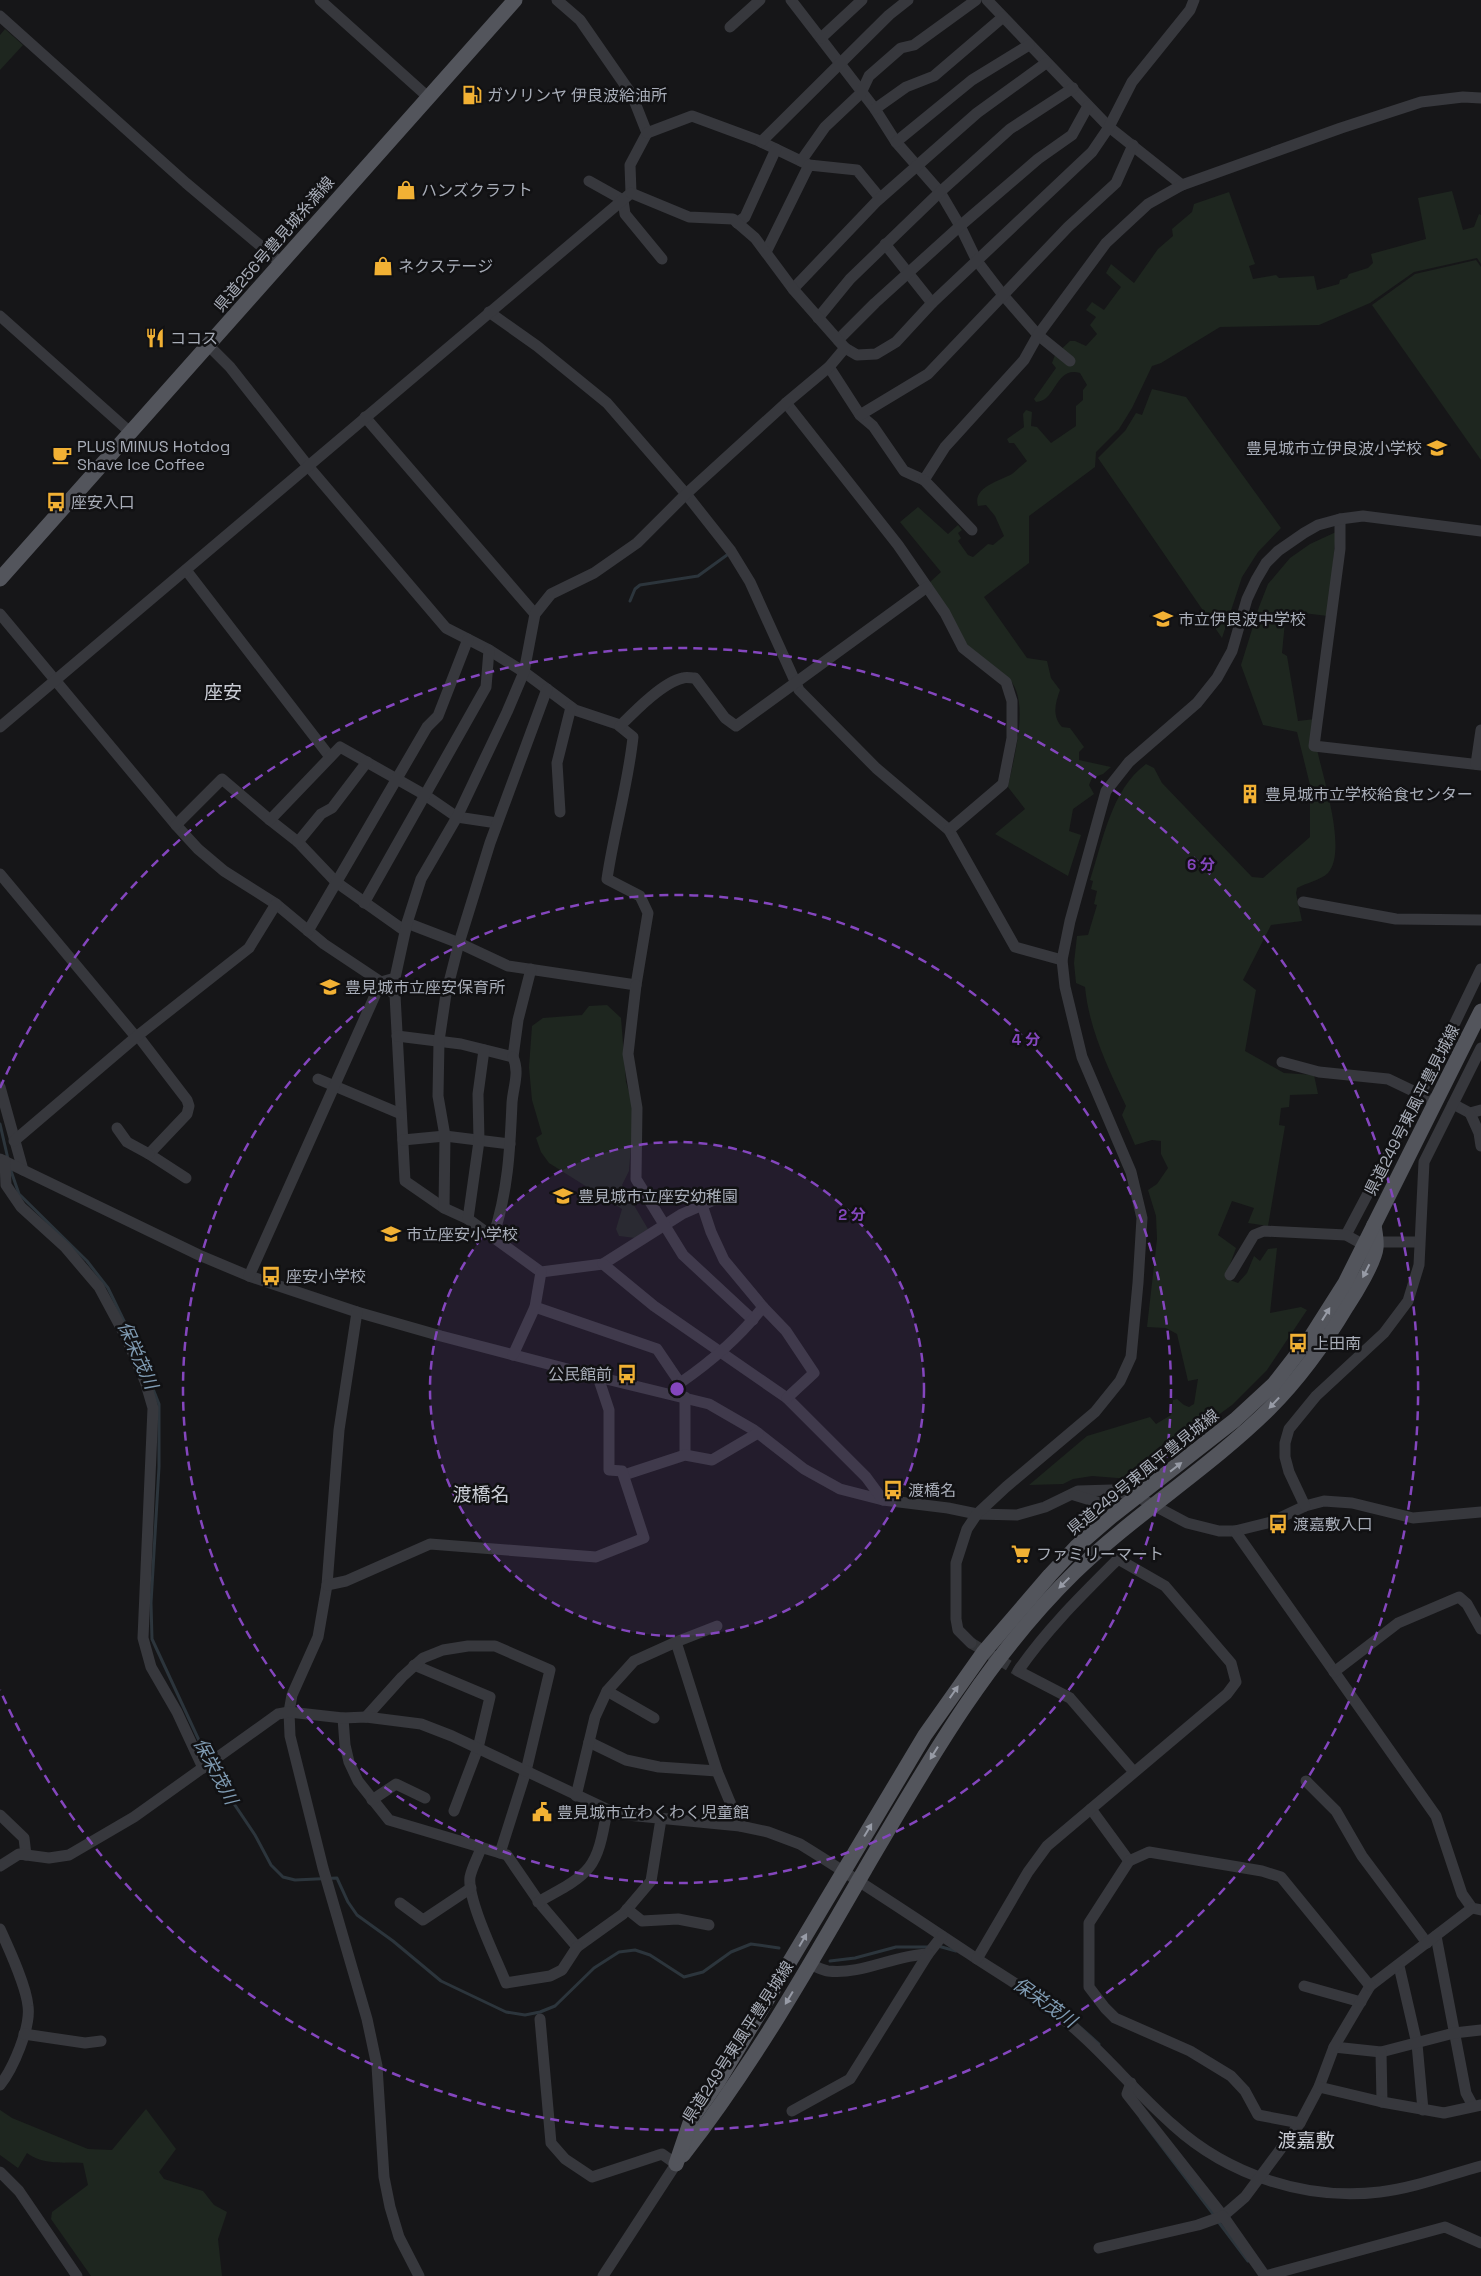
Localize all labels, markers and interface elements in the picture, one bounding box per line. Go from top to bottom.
fuel station icon: ガソリンヤ 伊良波給油所 [461,84,483,106]
place label: ガソリンヤ 伊良波給油所 [487,85,667,106]
street label: 県道256号豊見城糸満線 [209,172,339,316]
shop icon: ハンズクラフト [395,179,417,201]
place label: ハンズクラフト [421,180,533,201]
shop icon: ネクステージ [372,255,394,277]
place label: ネクステージ [398,256,493,277]
restaurant icon: ココス [144,327,166,349]
place label: ココス [170,328,218,349]
place label: PLUS MINUS Hotdog Shave Ice Coffee [77,436,230,475]
school or university icon: 豊見城市立伊良波小学校 [1426,437,1448,459]
place label: 豊見城市立伊良波小学校 [1246,438,1422,459]
cafe icon: PLUS MINUS Hotdog Shave Ice Coffee [51,444,73,466]
bus stop icon: 座安入口 [45,491,67,513]
place label: 座安入口 [71,492,135,513]
school or university icon: 市立伊良波中学校 [1152,608,1174,630]
place label: 市立伊良波中学校 [1178,609,1306,630]
district label: 座安 [204,680,242,705]
building icon: 豊見城市立学校給食センター [1239,783,1261,805]
place label: 豊見城市立学校給食センター [1265,784,1473,805]
text: 6 分 [1187,855,1215,874]
school or university icon: 豊見城市立座安保育所 [319,976,341,998]
place label: 豊見城市立座安保育所 [345,977,505,998]
street label: 県道249号東風平豊見城線 [1360,1021,1464,1199]
text: 4 分 [1012,1030,1040,1049]
school or university icon: 豊見城市立座安幼稚園 [552,1185,574,1207]
place label: 豊見城市立座安幼稚園 [578,1186,738,1207]
text: 2 分 [838,1205,866,1224]
school or university icon: 市立座安小学校 [380,1223,402,1245]
place label: 市立座安小学校 [406,1224,518,1245]
one-way arrow [1362,1264,1370,1278]
bus stop icon: 座安小学校 [260,1265,282,1287]
place label: 座安小学校 [286,1266,366,1287]
one-way arrow [1321,1307,1330,1321]
water label: 保栄茂川 [113,1317,164,1394]
bus stop icon: 上田南 [1287,1332,1309,1354]
place label: 上田南 [1313,1333,1361,1354]
bus stop icon: 公民館前 [616,1363,638,1385]
place label: 公民館前 [548,1364,612,1385]
centre of rings [668,1380,686,1398]
one-way arrow [1268,1397,1280,1409]
street label: 県道249号東風平豊見城線 [1063,1404,1223,1540]
one-way arrow [1169,1461,1182,1472]
bus stop icon: 渡橋名 [882,1479,904,1501]
place label: 渡橋名 [908,1480,956,1501]
district label: 渡橋名 [452,1482,510,1507]
bus stop icon: 渡嘉敷入口 [1267,1513,1289,1535]
place label: 渡嘉敷入口 [1293,1514,1373,1535]
supermarket icon: ファミリーマート [1010,1543,1032,1565]
place label: ファミリーマート [1036,1544,1164,1565]
one-way arrow [1059,1577,1071,1589]
one-way arrow [949,1685,959,1699]
water label: 保栄茂川 [189,1734,244,1810]
one-way arrow [929,1747,938,1760]
public building icon: 豊見城市立わくわく児童館 [531,1801,553,1823]
place label: 豊見城市立わくわく児童館 [557,1802,749,1823]
one-way arrow [864,1823,873,1836]
one-way arrow [799,1934,808,1947]
street label: 県道249号東風平豊見城線 [678,1957,798,2127]
water label: 保栄茂川 [1009,1972,1083,2033]
one-way arrow [784,1992,793,2005]
district label: 渡嘉敷 [1277,2128,1335,2153]

